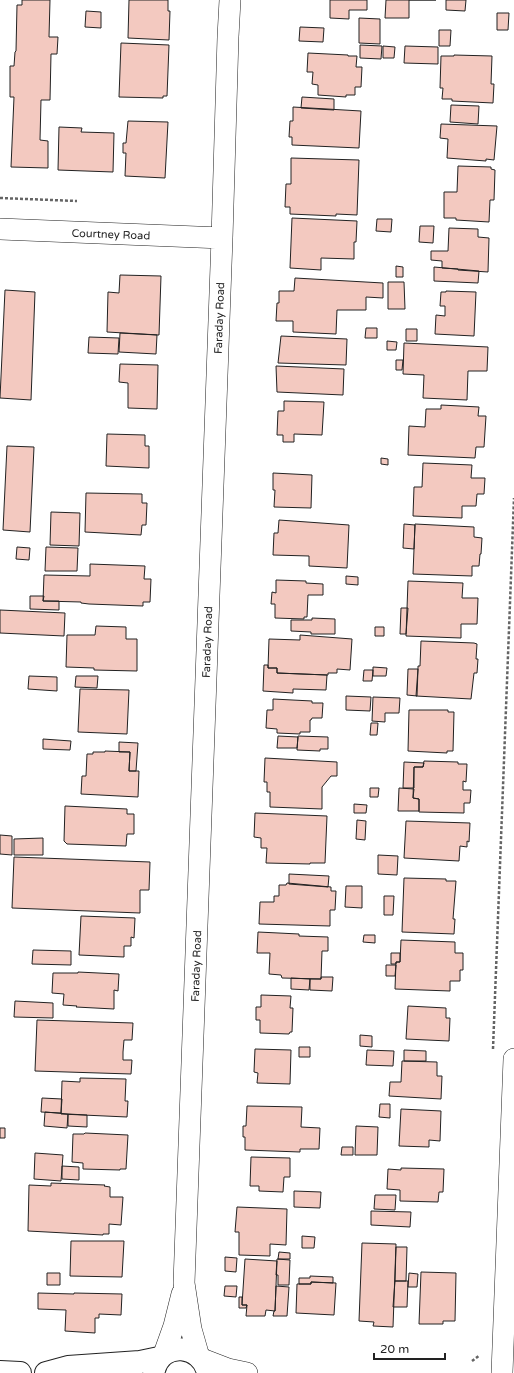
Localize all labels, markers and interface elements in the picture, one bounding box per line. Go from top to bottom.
street label: Courtney Road [71,227,151,242]
street label: Faraday Road [212,282,227,354]
street label: Faraday Road [200,606,215,678]
street label: Faraday Road [189,930,204,1002]
scale bar [374,1335,445,1361]
text: 20 m [380,1342,409,1356]

